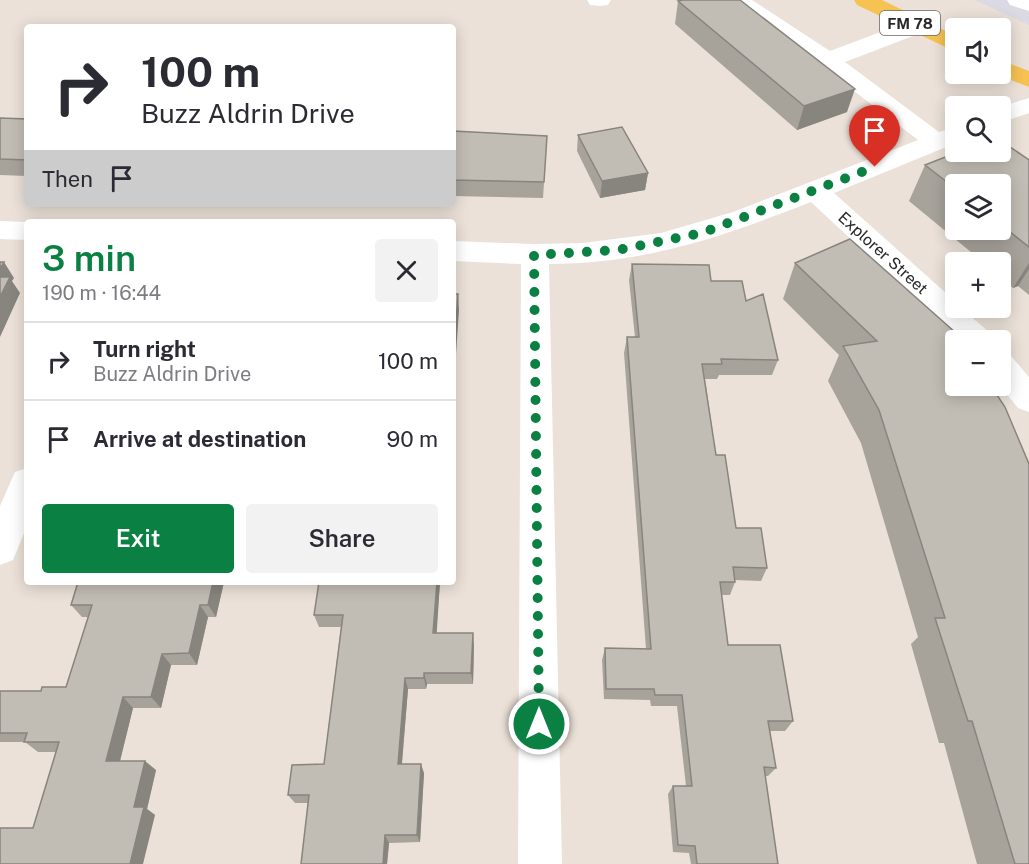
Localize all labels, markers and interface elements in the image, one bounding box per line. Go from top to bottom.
road number: FM 78 [880,11,940,35]
map controls [945,18,1011,396]
button: sound [945,18,1011,84]
text: 100 m [141,47,260,96]
icon: right [42,48,120,126]
button: search [945,96,1011,162]
text: Buzz Aldrin Drive [141,97,355,129]
pin [849,105,900,167]
icon: arrive [858,114,891,147]
icon: arrive [105,162,138,195]
text: Then [42,166,93,192]
button: layers [945,174,1011,240]
street label: Explorer Street [834,208,932,298]
text: 3 min [42,237,136,279]
button: close [375,239,438,302]
button: + [945,252,1011,318]
text: 190 m · 16:44 [42,281,161,305]
button: − [945,330,1011,396]
text: Turn right [93,336,196,362]
icon: right [42,345,75,378]
text: 100 m [378,348,438,374]
text: Buzz Aldrin Drive [93,362,251,386]
icon: arrive [42,423,75,456]
text: Arrive at destination [93,426,306,452]
text: 90 m [387,426,438,452]
button: Exit [42,504,234,573]
button: Share [246,504,438,573]
position arrow [507,692,571,756]

